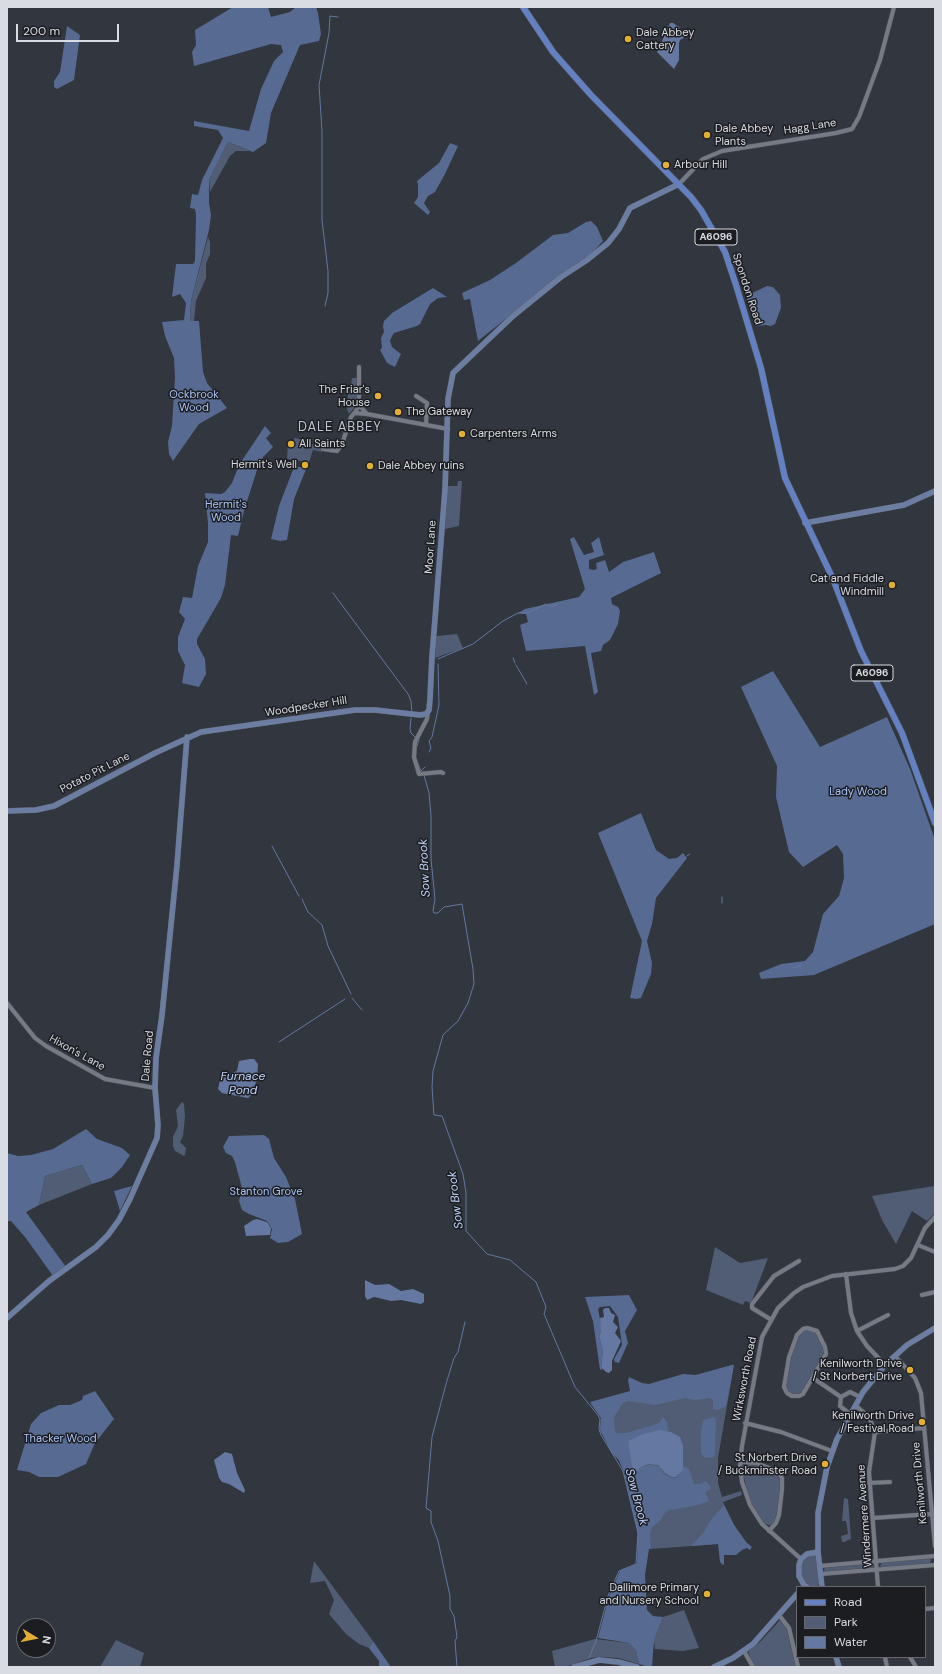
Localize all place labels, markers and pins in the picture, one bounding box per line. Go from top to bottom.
place label: Dale Abbey Cattery [636,26,694,52]
marker: Dale Abbey Cattery [623,34,633,44]
place label: Dale Abbey Plants [715,122,773,148]
marker: Dale Abbey Plants [702,130,712,140]
place label: Arbour Hill [674,158,727,172]
marker: Arbour Hill [661,160,671,170]
place label: The Friar's House [318,383,370,409]
marker: The Friar's House [373,391,383,401]
place label: The Gateway [406,405,472,419]
marker: The Gateway [393,407,403,417]
place label: Carpenters Arms [470,427,557,441]
marker: Carpenters Arms [457,429,467,439]
place label: All Saints [299,437,345,451]
marker: All Saints [286,439,296,449]
place label: Hermit's Well [231,458,297,472]
place label: Dale Abbey ruins [378,459,464,473]
marker: Hermit's Well [300,460,310,470]
marker: Dale Abbey ruins [365,461,375,471]
place label: Cat and Fiddle Windmill [810,572,884,598]
marker: Cat and Fiddle Windmill [887,580,897,590]
place label: Kenilworth Drive / St Norbert Drive [812,1357,902,1383]
marker: Kenilworth Drive / St Norbert Drive [905,1365,915,1375]
place label: Kenilworth Drive / Festival Road [832,1409,914,1435]
marker: Kenilworth Drive / Festival Road [917,1417,927,1427]
place label: St Norbert Drive / Buckminster Road [718,1451,817,1477]
marker: St Norbert Drive / Buckminster Road [820,1459,830,1469]
place label: Dallimore Primary and Nursery School [600,1581,699,1607]
marker: Dallimore Primary and Nursery School [702,1589,712,1599]

